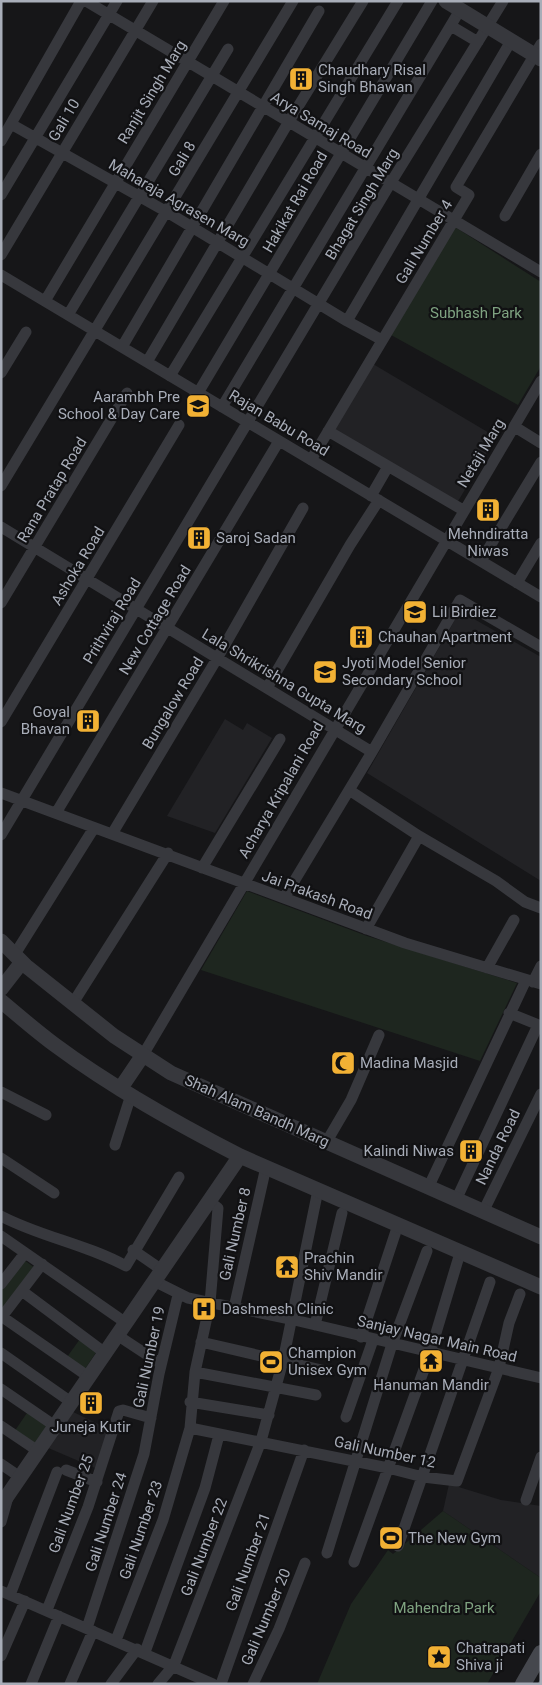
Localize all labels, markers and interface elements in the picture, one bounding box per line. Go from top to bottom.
street label: Ranjit Singh Marg [114,37,190,147]
place label: Chaudhary Risal Singh Bhawan [318,61,426,96]
building icon: Chaudhary Risal Singh Bhawan [288,66,314,92]
street label: Arya Samaj Road [268,88,374,162]
street label: Gali 10 [44,96,84,144]
street label: Gali 8 [165,138,199,180]
street label: Bhagat Singh Marg [322,145,402,263]
street label: Hakikat Rai Road [259,148,331,256]
street label: Maharaja Agrasen Marg [105,155,253,251]
street label: Gali Number 4 [392,196,457,287]
park label: Subhash Park [430,304,522,322]
street label: Rajan Babu Road [226,386,332,460]
place label: Aarambh Pre School & Day Care [58,388,180,423]
school or university icon: Aarambh Pre School & Day Care [185,393,211,419]
street label: Netaji Marg [453,415,509,491]
street label: Rana Pratap Road [13,434,91,546]
building icon: Mehndiratta Niwas [475,497,501,523]
street label: Ashoka Road [48,524,108,608]
building icon: Saroj Sadan [186,525,212,551]
place label: Mehndiratta Niwas [448,525,528,560]
place label: Saroj Sadan [216,529,296,547]
street label: New Cottage Road [115,562,195,678]
street label: Prithviraj Road [79,575,145,667]
school or university icon: Lil Birdiez [402,599,428,625]
place label: Lil Birdiez [432,603,497,621]
building icon: Chauhan Apartment [348,624,374,650]
street label: Lala Shrikrishna Gupta Marg [199,625,369,737]
place label: Chauhan Apartment [378,628,512,646]
street label: Bungalow Road [138,654,208,752]
place label: Jyoti Model Senior Secondary School [342,654,466,689]
school or university icon: Jyoti Model Senior Secondary School [312,659,338,685]
place label: Goyal Bhavan [21,703,70,738]
building icon: Goyal Bhavan [75,708,101,734]
street label: Acharya Kripalani Road [235,718,327,862]
street label: Jai Prakash Road [259,867,375,923]
mosque icon: Madina Masjid [330,1050,356,1076]
place label: Madina Masjid [360,1054,458,1072]
street label: Shah Alam Bandh Marg [182,1071,332,1151]
street label: Nanda Road [472,1106,524,1188]
building icon: Kalindi Niwas [458,1138,484,1164]
place label: Kalindi Niwas [364,1142,454,1160]
street label: Gali Number 8 [216,1186,254,1282]
place label: Prachin Shiv Mandir [304,1249,383,1284]
temple icon: Prachin Shiv Mandir [274,1254,300,1280]
hospital icon: Dashmesh Clinic [191,1296,217,1322]
place label: Dashmesh Clinic [222,1300,334,1318]
street label: Gali Number 19 [129,1304,169,1410]
street label: Sanjay Nagar Main Road [355,1312,519,1366]
place label: Champion Unisex Gym [288,1344,367,1379]
temple icon: Hanuman Mandir [418,1348,444,1374]
sports icon: Champion Unisex Gym [258,1349,284,1375]
place label: Hanuman Mandir [373,1376,489,1394]
building icon: Juneja Kutir [78,1390,104,1416]
place label: Juneja Kutir [51,1418,131,1436]
street label: Gali Number 12 [332,1432,438,1472]
street label: Gali Number 25 [45,1452,97,1556]
street label: Gali Number 24 [81,1469,131,1574]
street label: Gali Number 23 [116,1478,166,1582]
street label: Gali Number 22 [177,1495,231,1599]
street label: Gali Number 21 [222,1510,274,1614]
sports icon: The New Gym [378,1525,404,1551]
place label: The New Gym [408,1529,501,1547]
street label: Gali Number 20 [237,1566,295,1668]
park label: Mahendra Park [393,1599,495,1617]
place label: Chatrapati Shiva ji [456,1639,525,1674]
place icon: Chatrapati Shiva ji [426,1644,452,1670]

